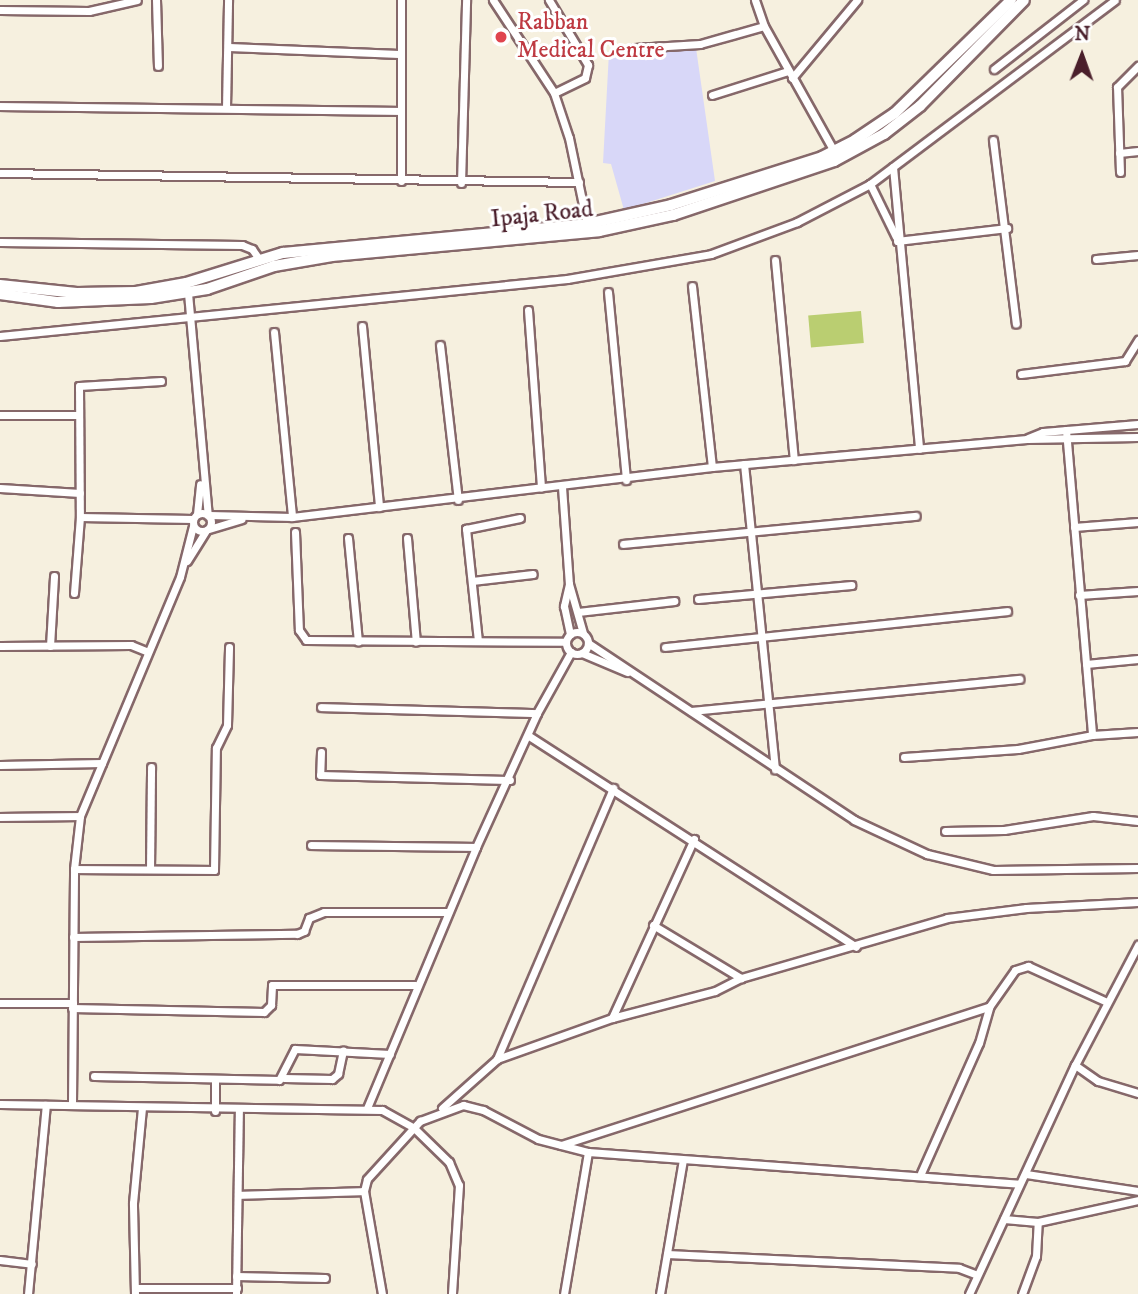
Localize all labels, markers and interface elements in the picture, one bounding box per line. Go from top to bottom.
place label: Rabban Medical Centre [517,9,664,65]
north arrow [1047,21,1117,91]
text: N [1074,23,1090,46]
marker: Rabban Medical Centre [491,27,511,47]
street label: Ipaja Road [489,195,595,235]

